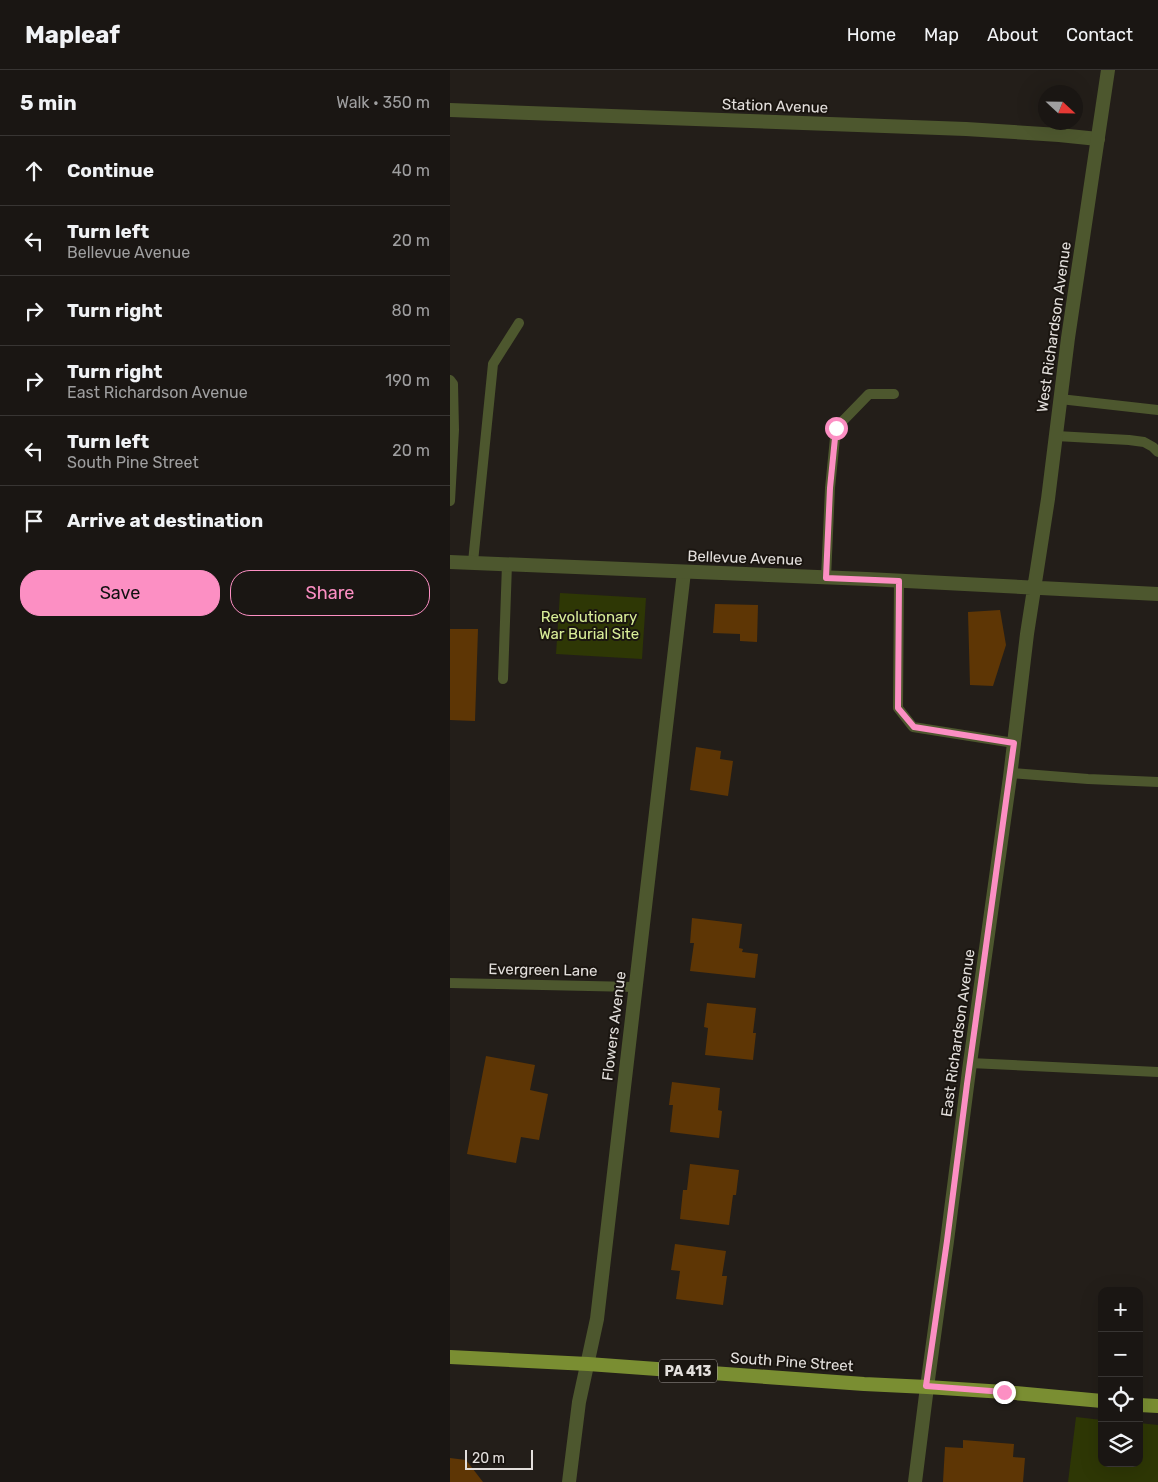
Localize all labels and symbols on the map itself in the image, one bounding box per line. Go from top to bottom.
north arrow [1038,85,1083,130]
street label: Station Avenue [722,95,828,117]
street label: West Richardson Avenue [1033,241,1075,413]
route start [825,417,848,440]
street label: Bellevue Avenue [687,547,803,569]
park label: Revolutionary War Burial Site [539,608,639,643]
street label: East Richardson Avenue [937,948,979,1118]
street label: Evergreen Lane [488,960,598,980]
street label: Flowers Avenue [598,970,630,1082]
street label: South Pine Street [730,1349,854,1375]
road number: PA 413 [659,1360,717,1382]
route end [993,1381,1016,1404]
scale bar [465,1447,532,1470]

